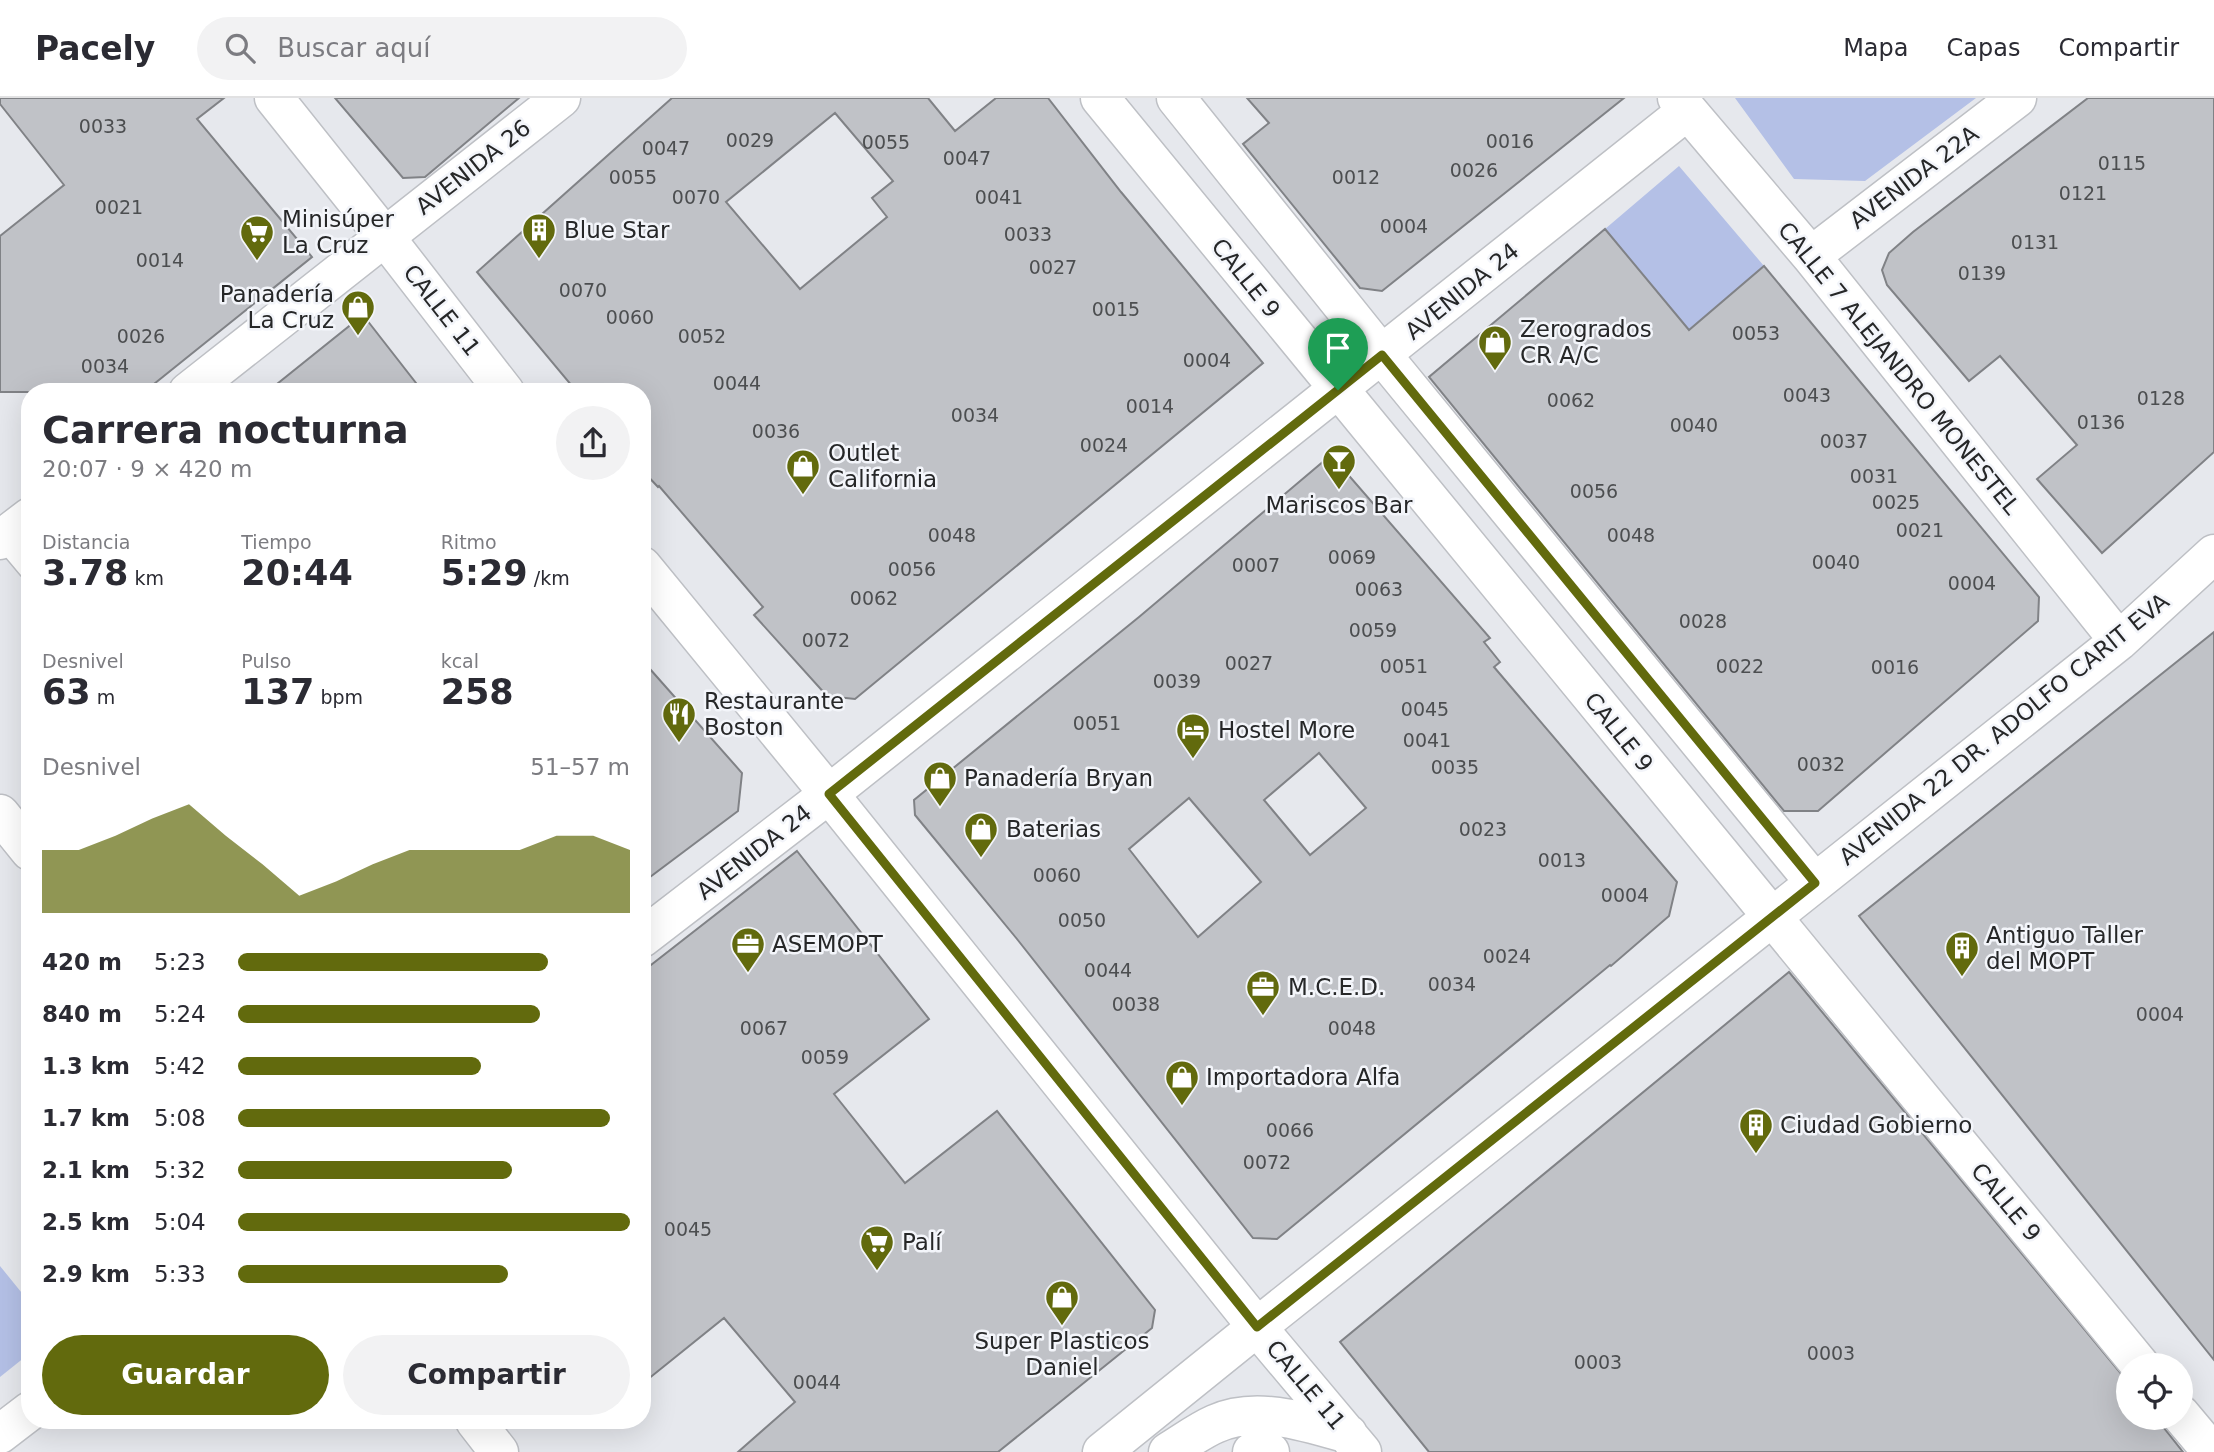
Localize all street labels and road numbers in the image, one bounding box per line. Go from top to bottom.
street label: AVENIDA 26 [411,114,535,220]
street label: AVENIDA 22A [1845,120,1983,234]
street label: CALLE 7 ALEJANDRO MONESTEL [1773,217,2025,519]
street label: CALLE 9 [1206,233,1286,323]
street label: AVENIDA 24 [1400,237,1524,345]
street label: CALLE 11 [398,259,486,361]
street label: AVENIDA 22 DR. ADOLFO CARIT EVA [1834,588,2174,870]
street label: CALLE 9 [1579,687,1659,777]
street label: AVENIDA 24 [692,799,816,905]
street label: CALLE 9 [1966,1158,2046,1246]
street label: CALLE 11 [1261,1335,1351,1435]

